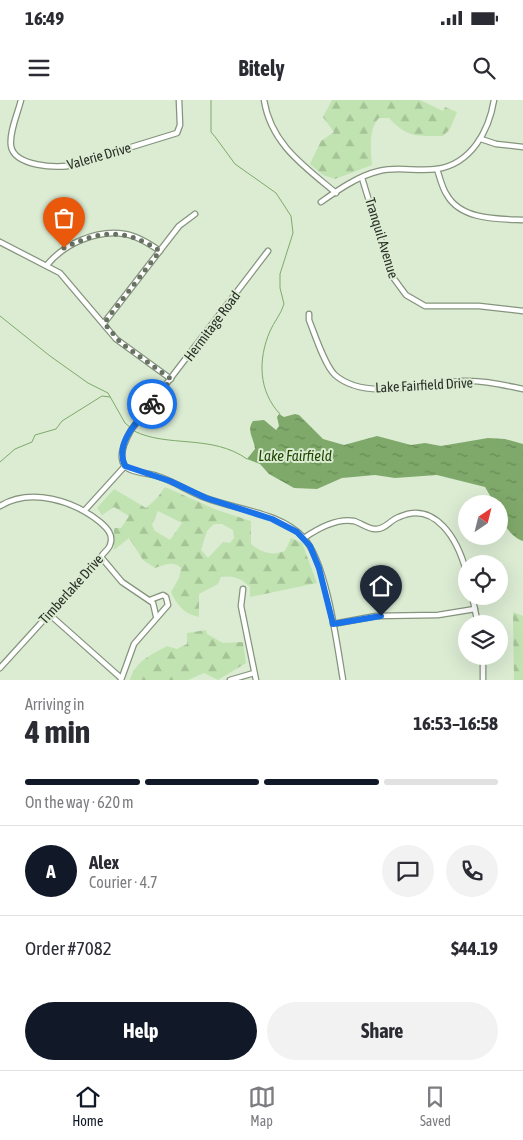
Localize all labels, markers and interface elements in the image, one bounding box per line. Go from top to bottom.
text: 16:49 [25,7,64,29]
icon: menu [25,54,53,82]
icon: search [470,54,498,82]
text: Bitely [238,55,285,81]
street label: Valerie Drive [65,139,133,173]
street label: Tranquil Avenue [362,196,402,280]
pin [43,197,85,248]
icon: bag [50,204,78,232]
street label: Hermitage Road [181,288,243,364]
street label: Lake Fairfield Drive [375,374,473,396]
courier [127,379,177,429]
icon: bike [138,390,166,418]
water label: Lake Fairfield [258,447,332,464]
north arrow [458,495,508,545]
map controls [458,495,508,665]
street label: Timberlake Drive [36,551,106,627]
button: locate [458,555,508,605]
pin [360,565,402,616]
icon: home [367,572,395,600]
button: layers [458,615,508,665]
text: Arriving in [25,695,85,713]
text: 16:53–16:58 [413,712,498,734]
text: 4 min [25,713,90,750]
text: On the way · 620 m [25,793,134,811]
button: chat [382,845,434,897]
button: phone [446,845,498,897]
text: Alex [89,851,119,873]
text: A [46,860,56,882]
text: Courier · 4.7 [89,873,158,891]
text: Order #7082 [25,937,112,959]
text: $44.19 [451,937,498,959]
button: Help [25,1002,257,1060]
button: Share [267,1002,498,1060]
tab: Home [72,1083,103,1129]
tab: Map [248,1083,276,1129]
tab: Saved [420,1083,451,1129]

